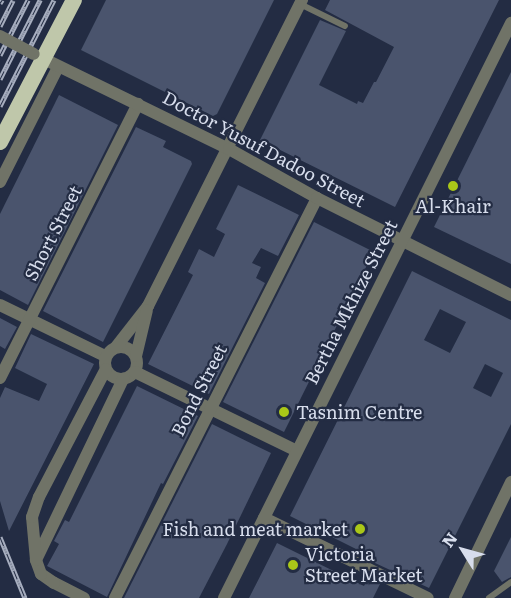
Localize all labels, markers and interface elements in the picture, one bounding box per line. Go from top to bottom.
street label: Doctor Yusuf Dadoo Street [159,86,369,212]
marker: Al-Khair [446,179,460,193]
street label: Short Street [20,182,86,284]
place label: Al-Khair [415,195,491,217]
street label: Bertha Mkhize Street [300,216,402,388]
street label: Bond Street [167,340,231,440]
place label: Tasnim Centre [296,401,422,423]
marker: Tasnim Centre [277,405,291,419]
place label: Fish and meat market [162,518,348,540]
north arrow [433,520,493,580]
marker: Fish and meat market [353,522,367,536]
text: N [435,527,462,552]
place label: Victoria Street Market [305,544,423,586]
marker: Victoria Street Market [286,558,300,572]

